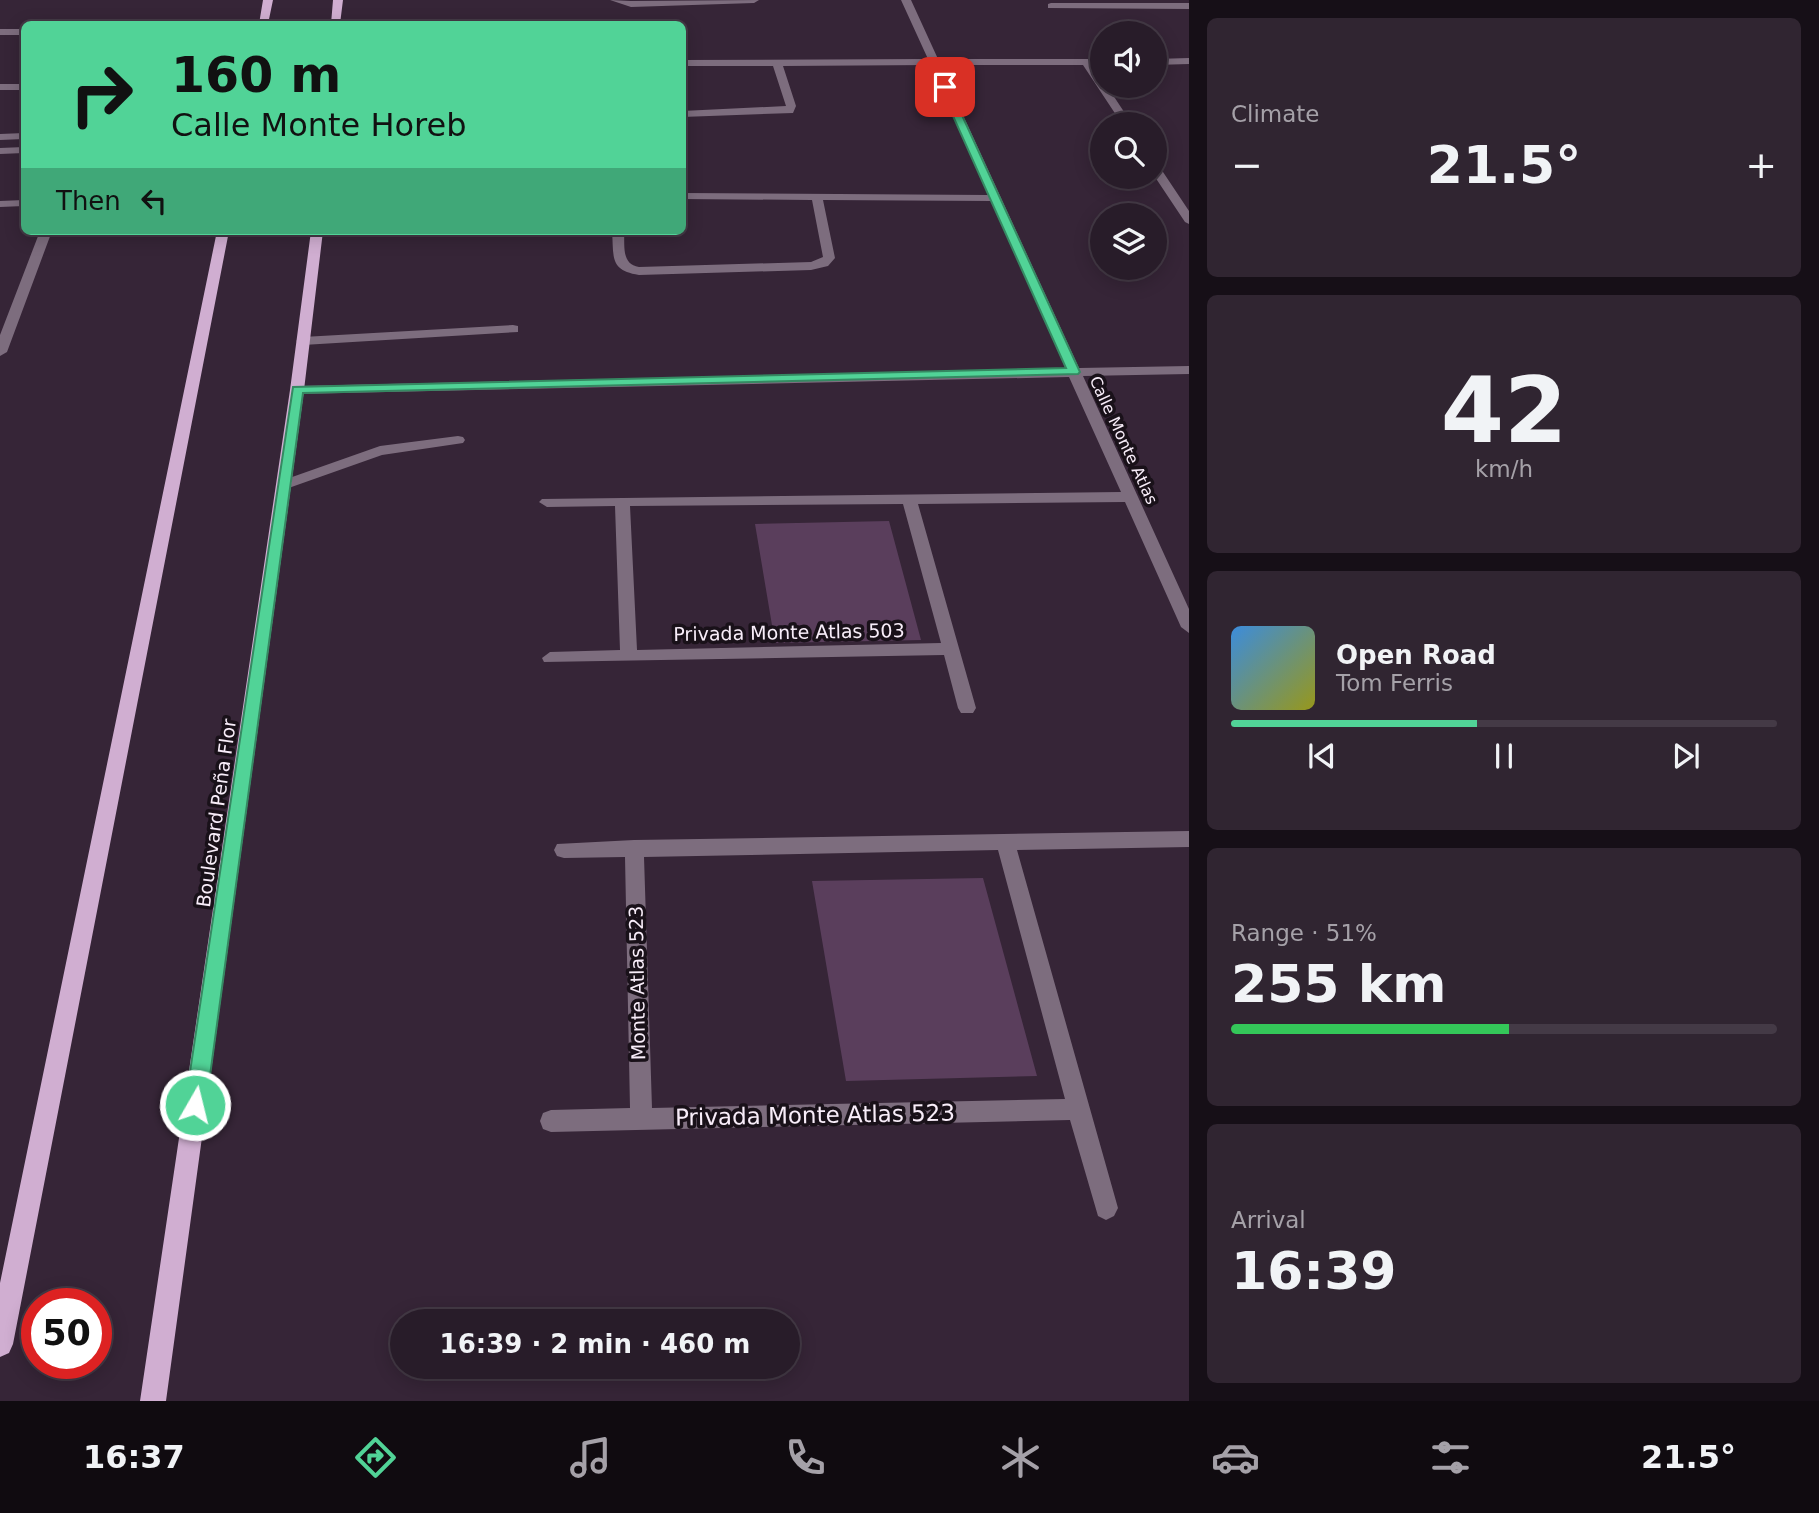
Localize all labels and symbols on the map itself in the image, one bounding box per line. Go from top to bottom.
pin [915,57,975,117]
street label: Calle Monte Atlas [1086,373,1162,507]
street label: Privada Monte Atlas 503 [673,619,905,645]
street label: Boulevard Peña Flor [192,717,240,909]
street label: Monte Atlas 523 [625,906,649,1060]
position arrow [158,1068,232,1142]
street label: Privada Monte Atlas 523 [675,1100,955,1130]
speed limit sign: 50 [21,1288,112,1379]

